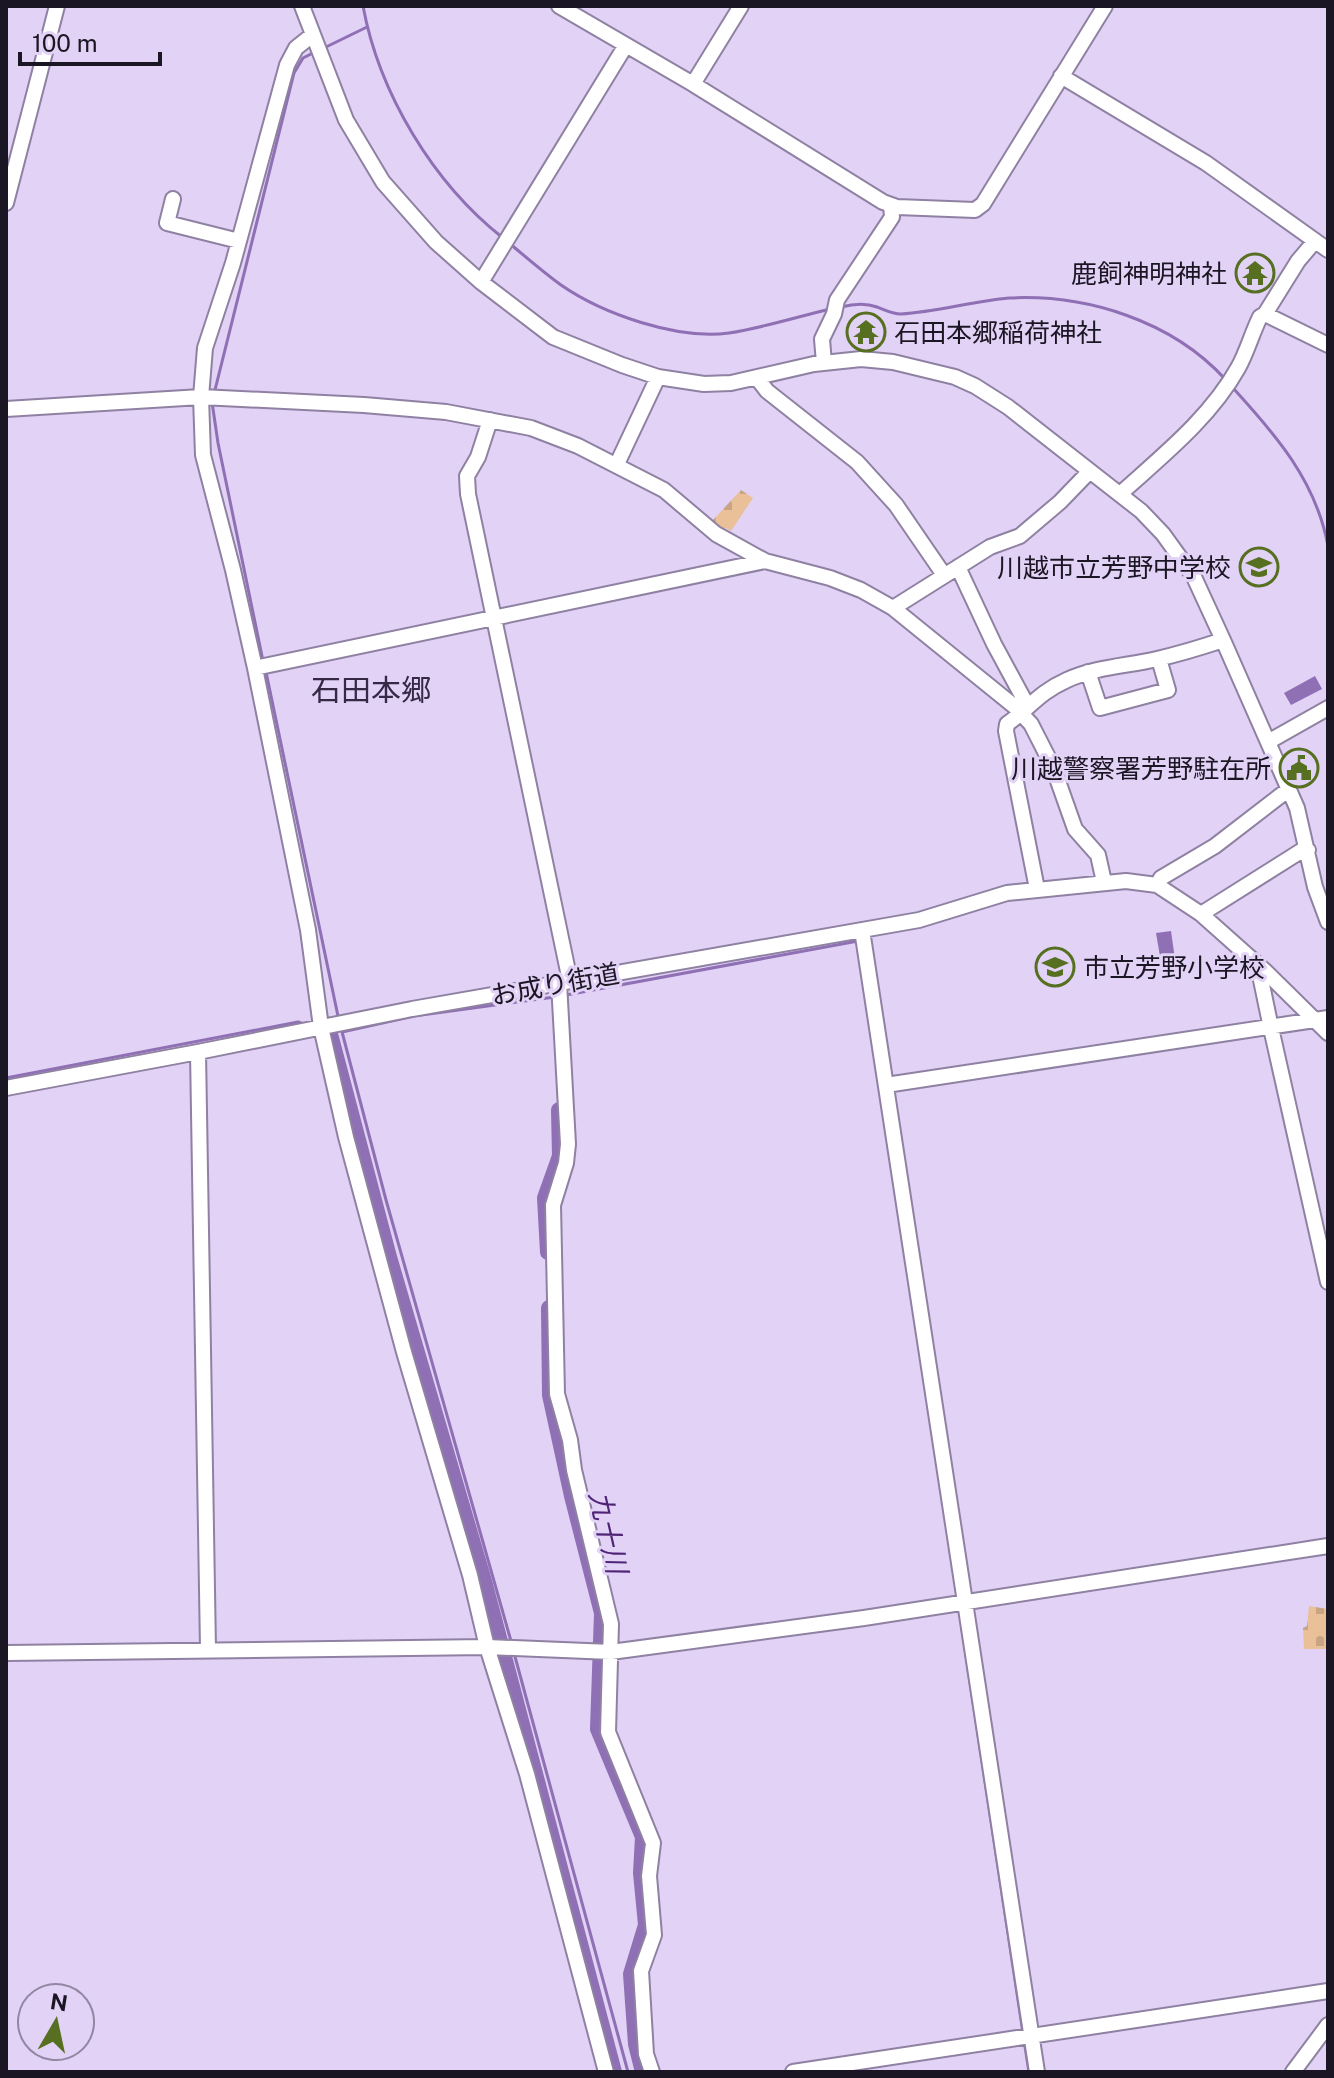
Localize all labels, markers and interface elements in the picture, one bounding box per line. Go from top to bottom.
scale bar [20,16,160,66]
text: 100 m [32,29,98,57]
temple icon: 鹿飼神明神社 [1234,252,1276,294]
place label: 鹿飼神明神社 [1071,258,1227,289]
temple icon: 石田本郷稲荷神社 [845,311,887,353]
place label: 石田本郷稲荷神社 [894,317,1102,348]
school or university icon: 川越市立芳野中学校 [1238,546,1280,588]
place label: 川越市立芳野中学校 [997,552,1231,583]
district label: 石田本郷 [311,672,431,708]
public building icon: 川越警察署芳野駐在所 [1278,747,1320,789]
place label: 川越警察署芳野駐在所 [1011,753,1271,784]
school or university icon: 市立芳野小学校 [1034,946,1076,988]
place label: 市立芳野小学校 [1083,952,1265,983]
street label: お成り街道 [488,957,622,1011]
water label: 九十川 [583,1487,635,1580]
north arrow [16,1982,96,2062]
text: N [49,1988,70,2016]

